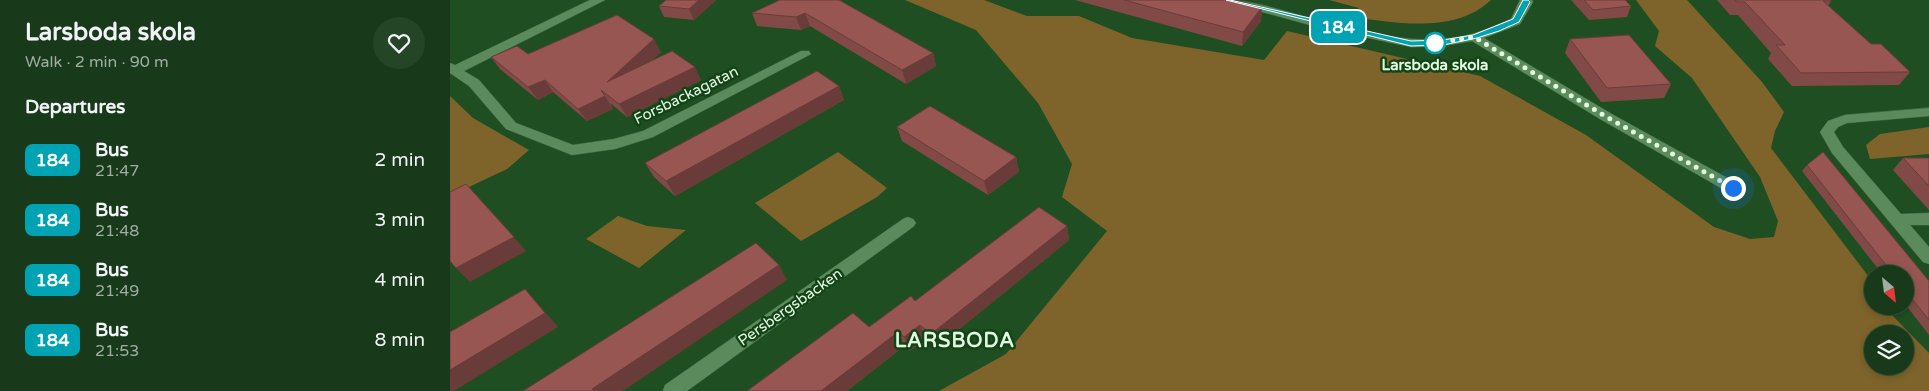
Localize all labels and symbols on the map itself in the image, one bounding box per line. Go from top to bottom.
line badge: 184 [1309,11,1367,43]
marker: Larsboda skola [1424,32,1446,54]
place label: Larsboda skola [1382,56,1488,74]
street label: Forsbackagatan [631,62,741,128]
your location [1721,176,1746,201]
street label: Persbergsbacken [734,264,846,350]
north arrow [1864,265,1914,315]
district label: LARSBODA [895,329,1015,353]

